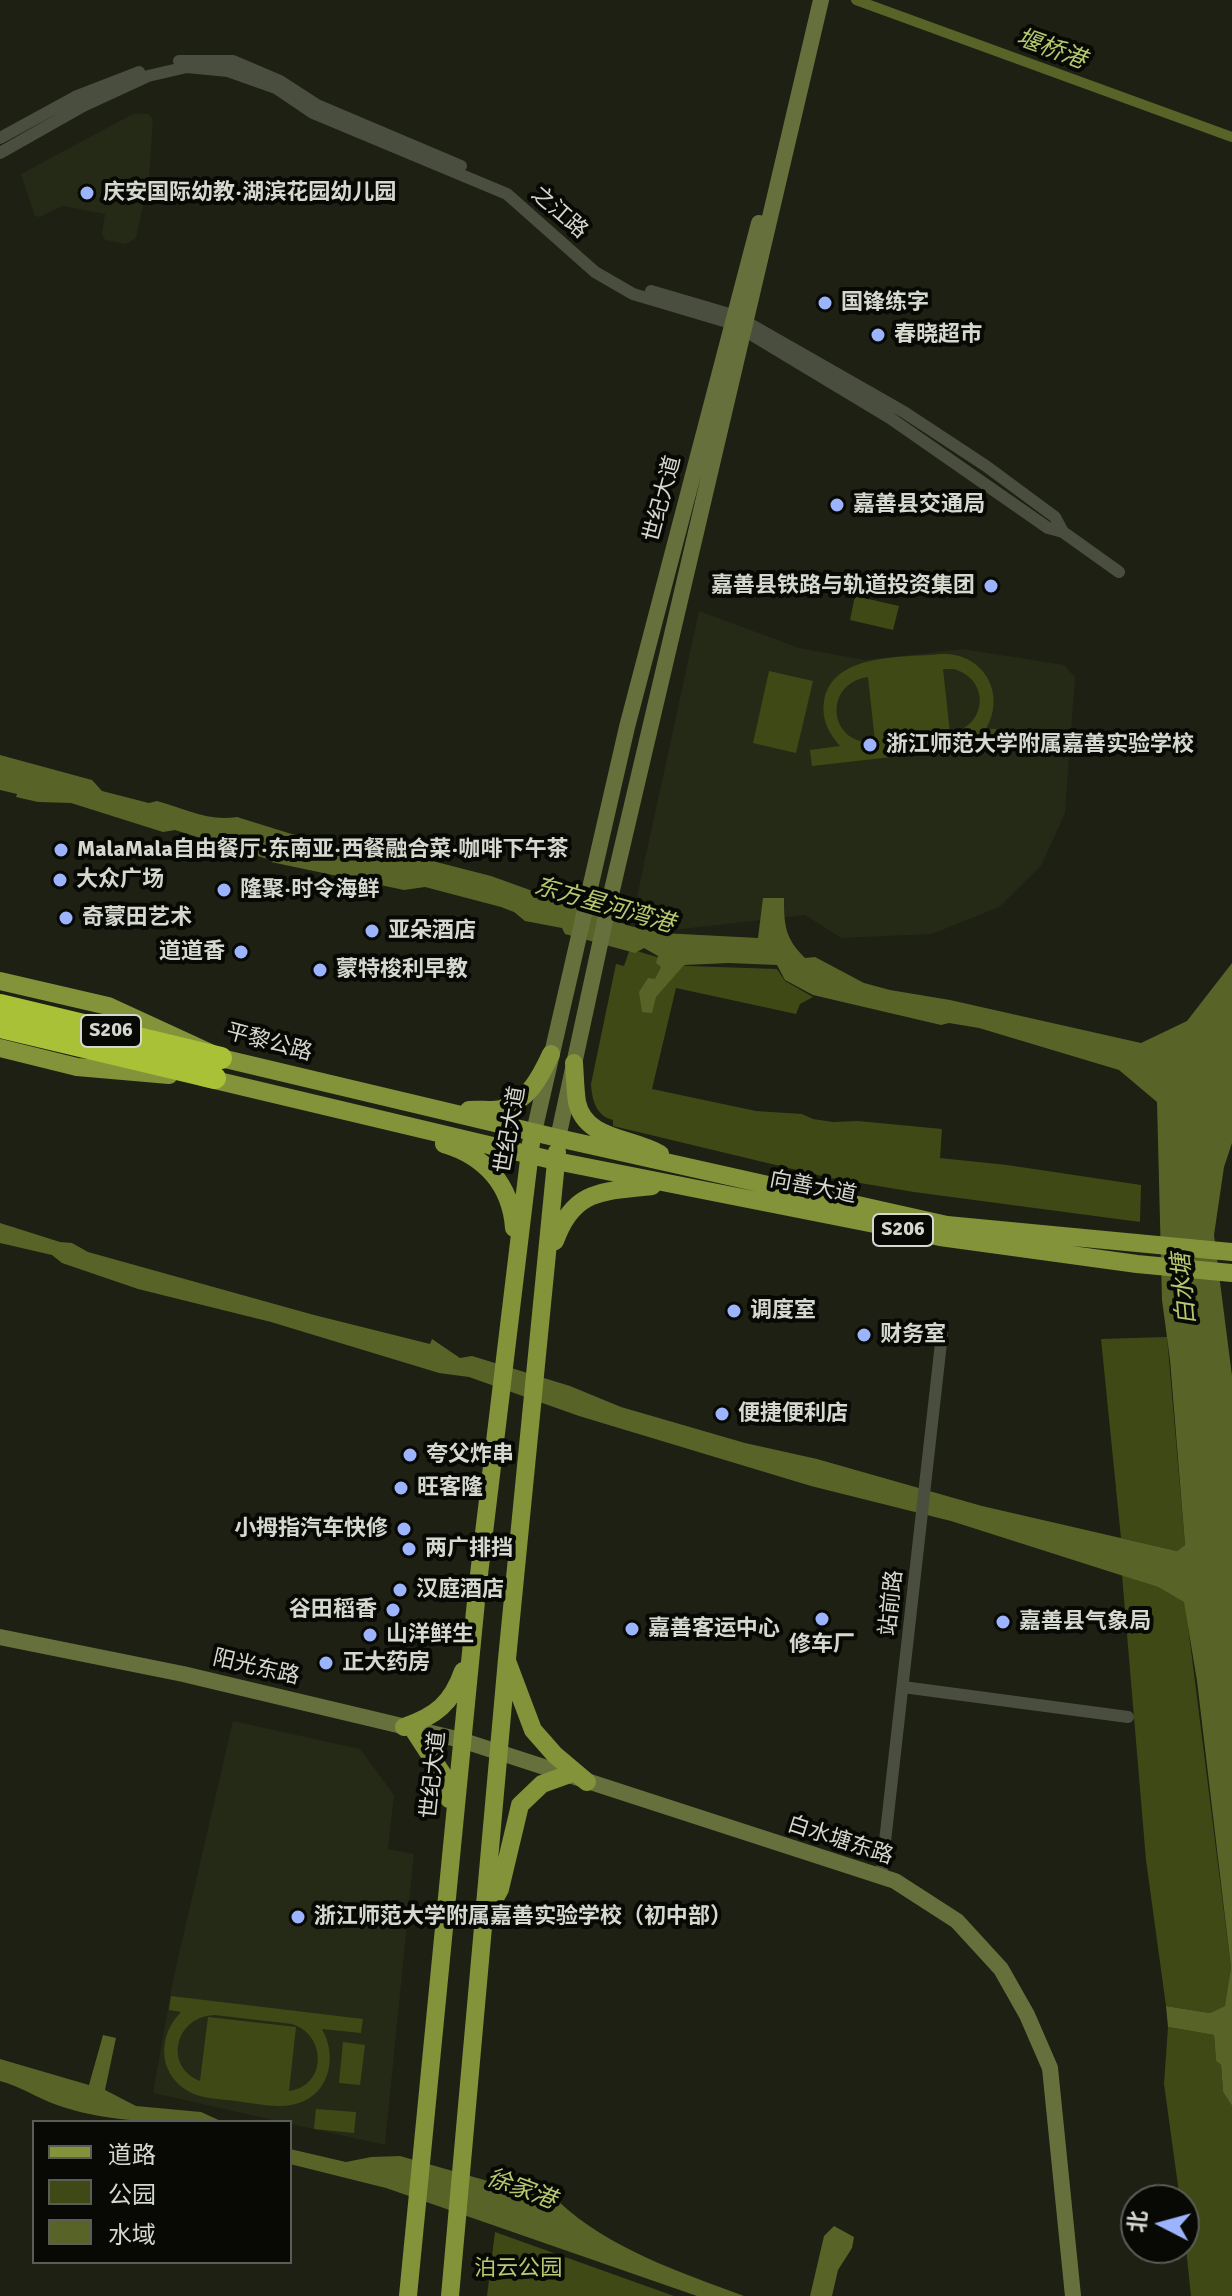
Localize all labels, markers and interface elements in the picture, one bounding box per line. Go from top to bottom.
water label: 堰桥港 [1012,24,1090,76]
place label: 庆安国际幼教·湖滨花园幼儿园 [103,180,396,206]
street label: 之江路 [525,181,593,245]
marker: 庆安国际幼教·湖滨花园幼儿园 [78,184,96,202]
place label: 国锋练字 [841,290,929,316]
marker: 国锋练字 [816,294,834,312]
place label: 春晓超市 [894,322,982,348]
marker: 春晓超市 [869,326,887,344]
street label: 世纪大道 [639,453,687,545]
place label: 嘉善县交通局 [853,492,985,518]
marker: 嘉善县交通局 [828,496,846,514]
place label: 嘉善县铁路与轨道投资集团 [711,573,975,599]
marker: 嘉善县铁路与轨道投资集团 [982,577,1000,595]
place label: 浙江师范大学附属嘉善实验学校 [886,732,1194,758]
marker: 浙江师范大学附属嘉善实验学校 [861,736,879,754]
place label: MalaMala自由餐厅·东南亚·西餐融合菜·咖啡下午茶 [77,837,568,863]
marker: MalaMala自由餐厅·东南亚·西餐融合菜·咖啡下午茶 [52,841,70,859]
place label: 大众广场 [76,867,164,893]
marker: 大众广场 [51,871,69,889]
water label: 东方星河湾港 [531,872,677,940]
place label: 隆聚·时令海鲜 [240,877,379,903]
marker: 隆聚·时令海鲜 [215,881,233,899]
place label: 奇蒙田艺术 [82,905,192,931]
marker: 奇蒙田艺术 [57,909,75,927]
place label: 亚朵酒店 [388,918,476,944]
marker: 亚朵酒店 [363,922,381,940]
place label: 道道香 [159,939,225,965]
marker: 道道香 [232,943,250,961]
place label: 蒙特梭利早教 [336,957,468,983]
marker: 蒙特梭利早教 [311,961,329,979]
road number: S206 [81,1015,141,1047]
street label: 平黎公路 [223,1019,315,1067]
street label: 世纪大道 [490,1084,532,1176]
street label: 向善大道 [767,1167,859,1209]
road number: S206 [873,1214,933,1246]
water label: 白水塘 [1168,1252,1202,1326]
place label: 调度室 [750,1298,816,1324]
marker: 调度室 [725,1302,743,1320]
place label: 财务室 [880,1322,946,1348]
marker: 财务室 [855,1326,873,1344]
place label: 便捷便利店 [738,1401,848,1427]
marker: 便捷便利店 [713,1405,731,1423]
place label: 夸父炸串 [426,1442,514,1468]
marker: 夸父炸串 [401,1446,419,1464]
place label: 旺客隆 [417,1475,483,1501]
marker: 旺客隆 [392,1479,410,1497]
place label: 小拇指汽车快修 [234,1516,388,1542]
marker: 小拇指汽车快修 [395,1520,413,1538]
place label: 两广排挡 [425,1536,513,1562]
marker: 两广排挡 [400,1540,418,1558]
street label: 站前路 [875,1569,909,1637]
place label: 汉庭酒店 [416,1577,504,1603]
marker: 汉庭酒店 [391,1581,409,1599]
place label: 谷田稻香 [289,1597,377,1623]
marker: 谷田稻香 [384,1601,402,1619]
place label: 嘉善县气象局 [1019,1609,1151,1635]
marker: 修车厂 [813,1610,831,1628]
marker: 嘉善县气象局 [994,1613,1012,1631]
place label: 嘉善客运中心 [648,1616,780,1642]
marker: 嘉善客运中心 [623,1620,641,1638]
place label: 山洋鲜生 [386,1622,474,1648]
marker: 山洋鲜生 [361,1626,379,1644]
place label: 修车厂 [789,1632,855,1658]
street label: 阳光东路 [210,1645,302,1691]
place label: 正大药房 [342,1650,430,1676]
marker: 正大药房 [317,1654,335,1672]
street label: 世纪大道 [416,1730,452,1820]
street label: 白水塘东路 [784,1811,896,1871]
place label: 浙江师范大学附属嘉善实验学校（初中部） [314,1904,732,1930]
marker: 浙江师范大学附属嘉善实验学校（初中部） [289,1908,307,1926]
legend [32,2120,292,2264]
text: 道路 [108,2140,156,2170]
water label: 徐家港 [482,2164,560,2216]
text: 公园 [108,2180,156,2210]
north arrow [1120,2184,1200,2264]
text: 北 [1123,2209,1152,2234]
text: 水域 [108,2220,156,2250]
park label: 泊云公园 [474,2256,562,2282]

